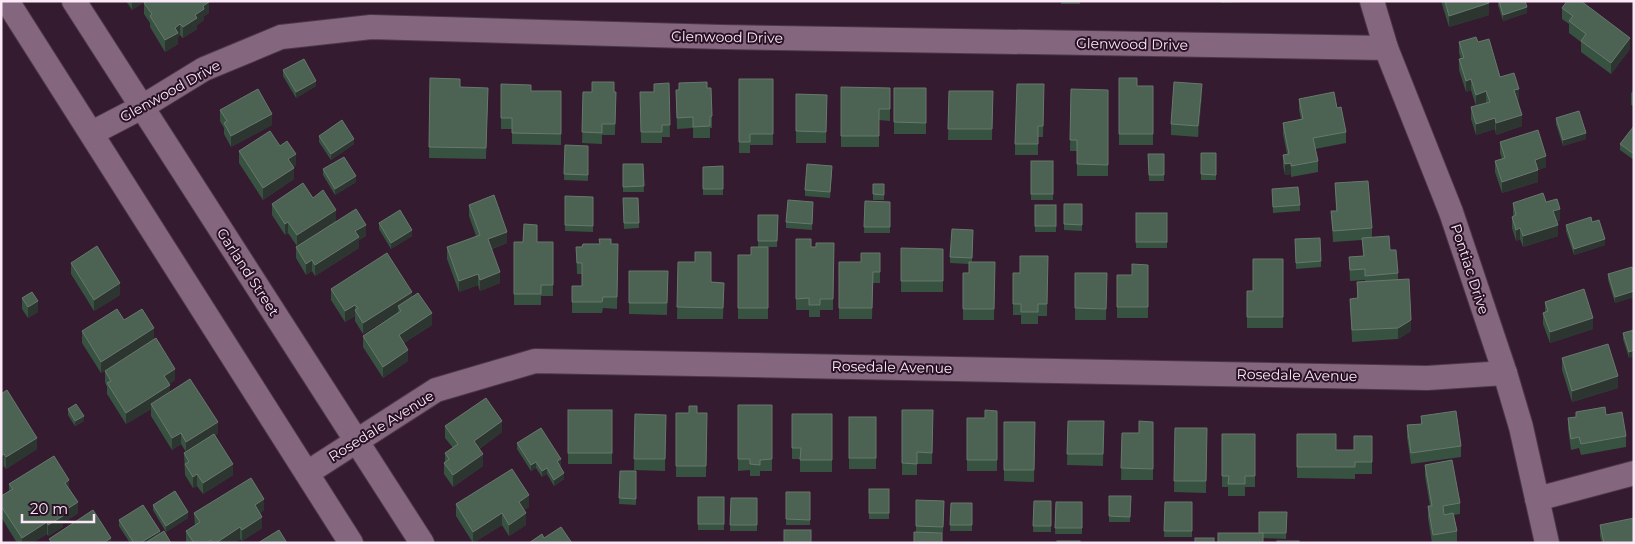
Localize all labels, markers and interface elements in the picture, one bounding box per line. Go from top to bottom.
street label: Glenwood Drive [671,27,783,47]
street label: Glenwood Drive [1076,34,1188,54]
street label: Glenwood Drive [117,56,223,126]
street label: Pontiac Drive [1447,221,1493,317]
street label: Garland Street [213,225,283,320]
street label: Rosedale Avenue [832,357,952,377]
street label: Rosedale Avenue [1237,365,1357,385]
street label: Rosedale Avenue [325,386,437,466]
scale bar [22,492,95,524]
text: 20 m [30,499,68,518]

